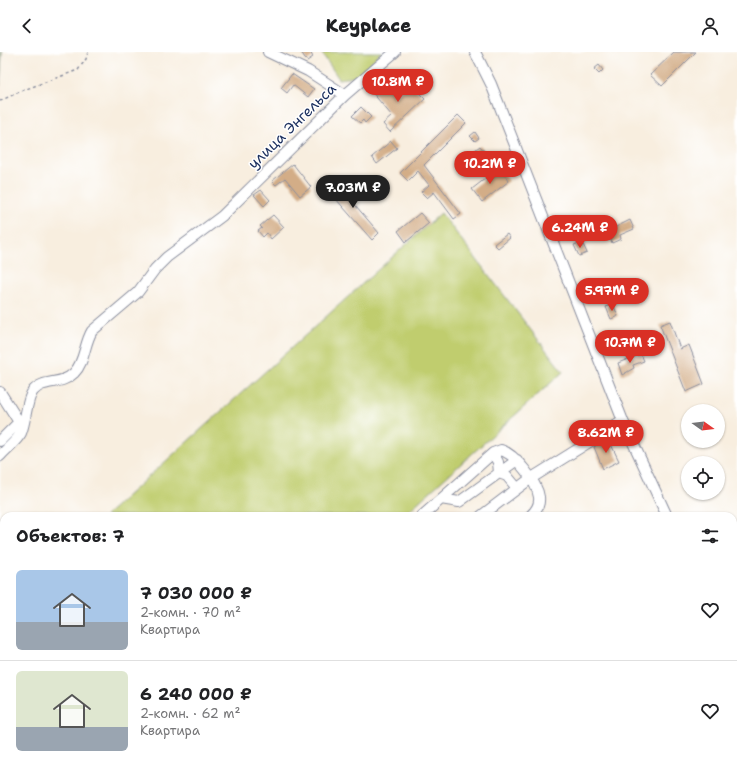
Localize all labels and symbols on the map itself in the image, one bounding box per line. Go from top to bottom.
pin: 10.8M ₽ [361,69,435,103]
street label: улица Энгельса [243,78,341,173]
pin: 10.2M ₽ [453,151,527,185]
pin: 7.03M ₽ [316,175,390,209]
pin: 6.24M ₽ [543,215,617,249]
pin: 5.97M ₽ [575,278,649,312]
pin: 10.7M ₽ [593,330,667,364]
north arrow [681,404,725,448]
pin: 8.62M ₽ [569,420,643,454]

